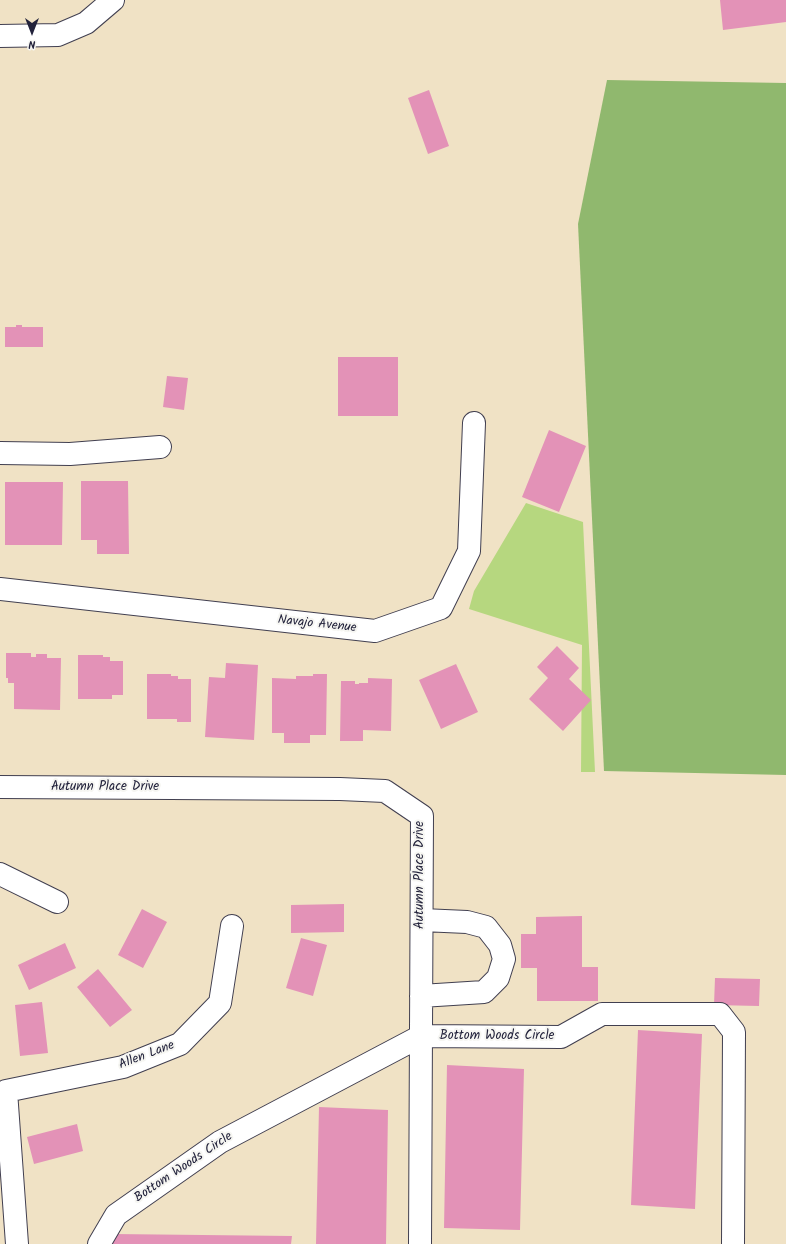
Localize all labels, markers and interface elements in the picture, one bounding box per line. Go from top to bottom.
north arrow [12,12,52,52]
text: N [29,35,35,53]
street label: Navajo Avenue [277,613,357,637]
street label: Autumn Place Drive [51,780,159,796]
street label: Autumn Place Drive [413,821,429,929]
street label: Bottom Woods Circle [440,1029,554,1045]
street label: Allen Lane [117,1038,177,1074]
street label: Bottom Woods Circle [132,1129,236,1207]

